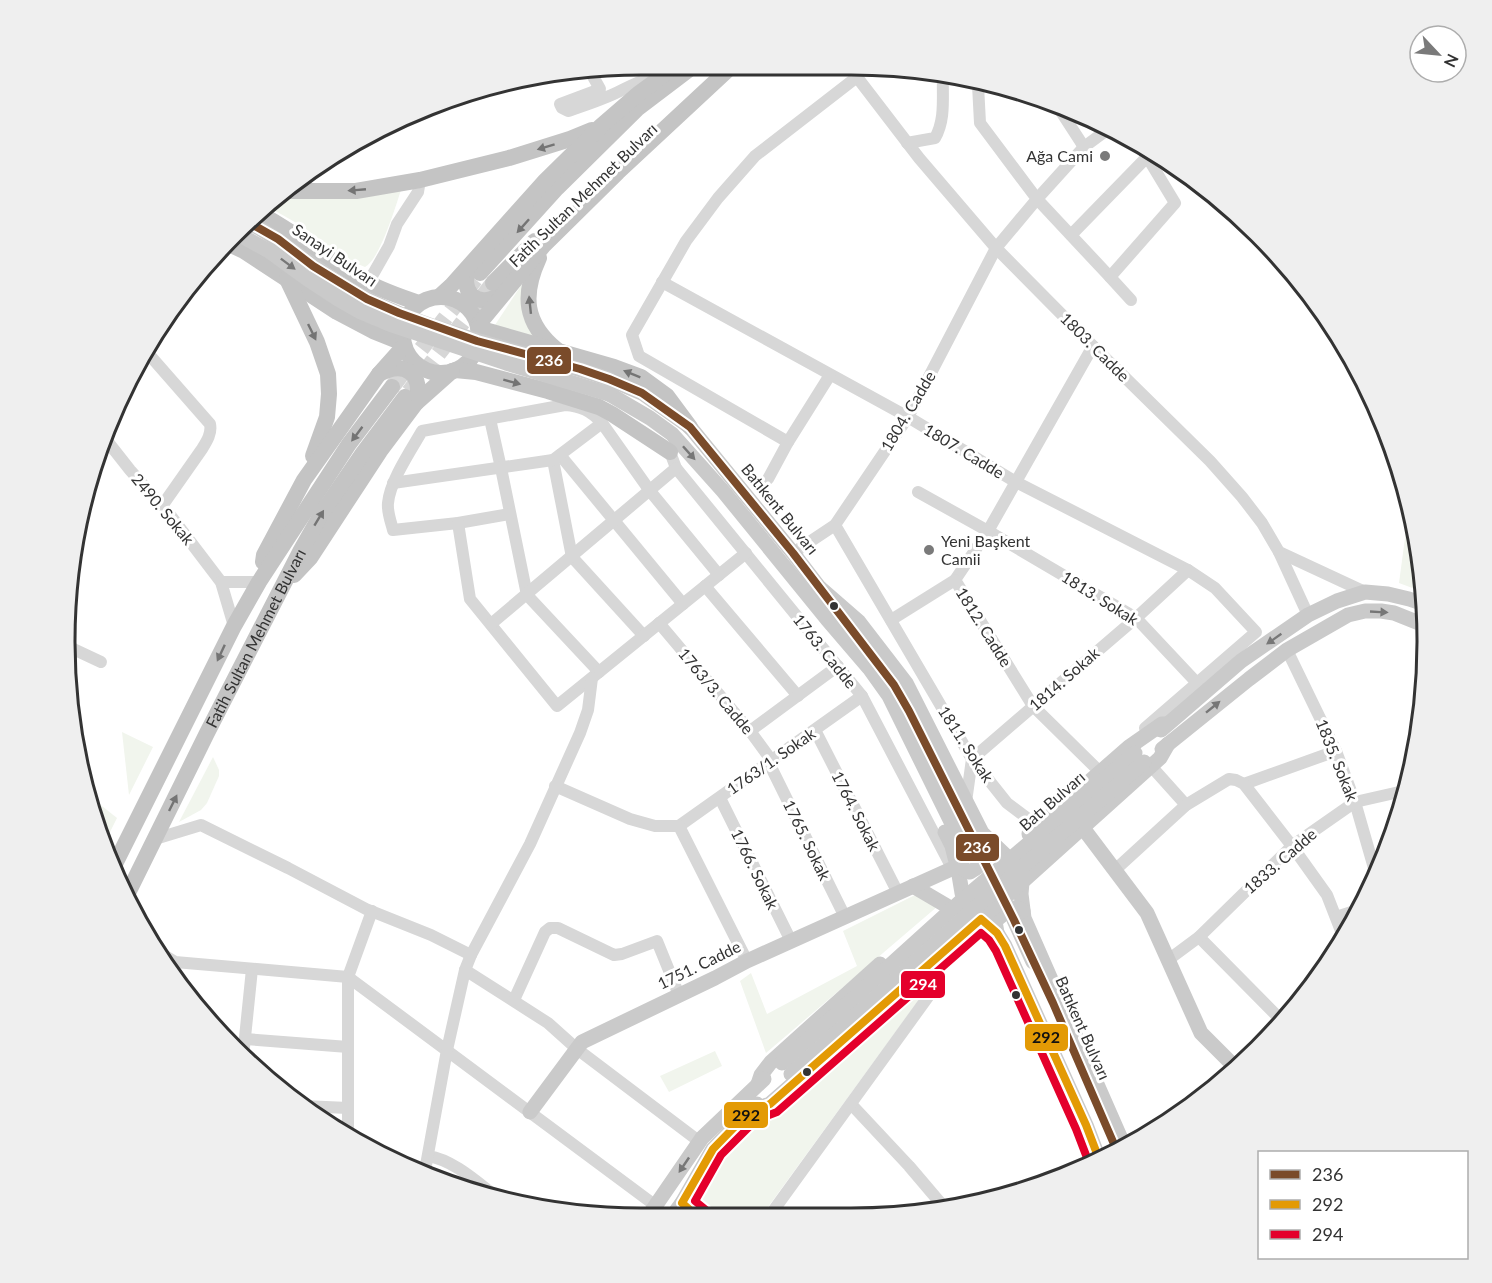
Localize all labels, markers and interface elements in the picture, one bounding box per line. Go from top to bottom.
north arrow [1408,24,1468,84]
text: N [1441,51,1463,70]
street label: Fatih Sultan Mehmet Bulvarı [505,119,661,270]
one-way arrow [537,142,555,152]
place label: Ağa Cami [1026,146,1093,165]
marker: Ağa Cami [1098,149,1112,163]
one-way arrow [347,185,366,195]
one-way arrow [516,218,530,233]
street label: Sanayi Bulvarı [289,219,381,290]
one-way arrow [280,258,295,270]
one-way arrow [525,295,535,314]
street label: 1803. Cadde [1057,308,1134,385]
one-way arrow [307,323,316,340]
line badge: 236 [526,346,572,375]
text: 236 [535,350,563,369]
street label: 1804. Cadde [876,367,939,454]
one-way arrow [623,369,641,379]
one-way arrow [503,377,522,387]
street label: 1807. Cadde [921,419,1008,482]
one-way arrow [351,427,363,442]
one-way arrow [682,445,695,460]
street label: Batıkent Bulvarı [738,459,823,558]
street label: 2490. Sokak [128,469,199,549]
one-way arrow [314,510,325,526]
place label: Yeni Başkent Camii [941,531,1031,568]
marker: Yeni Başkent Camii [922,543,936,557]
street label: Fatih Sultan Mehmet Bulvarı [201,545,309,731]
street label: 1813. Sokak [1058,566,1143,629]
street label: 1812. Cadde [953,584,1016,670]
unlabelled marker [828,600,840,612]
one-way arrow [1369,607,1388,616]
street label: 1763. Cadde [790,610,861,692]
one-way arrow [1266,633,1282,645]
street label: 1814. Sokak [1025,642,1103,714]
street label: 1763/3. Cadde [675,644,758,738]
one-way arrow [216,645,225,662]
street label: 1811. Sokak [935,702,999,786]
one-way arrow [1206,702,1221,714]
street label: 1835. Sokak [1312,716,1363,804]
street label: 1763/1. Sokak [723,723,819,798]
street label: Batı Bulvarı [1015,767,1088,834]
street label: 1764. Sokak [828,768,885,855]
one-way arrow [168,795,177,812]
street label: 1765. Sokak [780,797,835,884]
street label: 1833. Cadde [1239,824,1320,897]
street label: 1766. Sokak [728,826,783,913]
line badge: 236 [955,833,1000,862]
text: 236 [963,837,991,856]
unlabelled marker [1013,924,1025,936]
street label: 1751. Cadde [654,936,743,993]
line badge: 294 [900,970,946,999]
street label: Batıkent Bulvarı [1052,973,1115,1082]
text: 294 [909,974,937,993]
unlabelled marker [1010,989,1022,1001]
line badge: 292 [1024,1023,1069,1052]
text: 292 [1032,1027,1060,1046]
unlabelled marker [801,1066,813,1078]
line badge: 292 [723,1101,769,1129]
text: 292 [732,1105,760,1124]
legend [1258,1151,1468,1259]
one-way arrow [678,1157,690,1173]
text: 236 [1312,1163,1343,1185]
text: 292 [1312,1193,1343,1215]
text: 294 [1312,1223,1343,1245]

